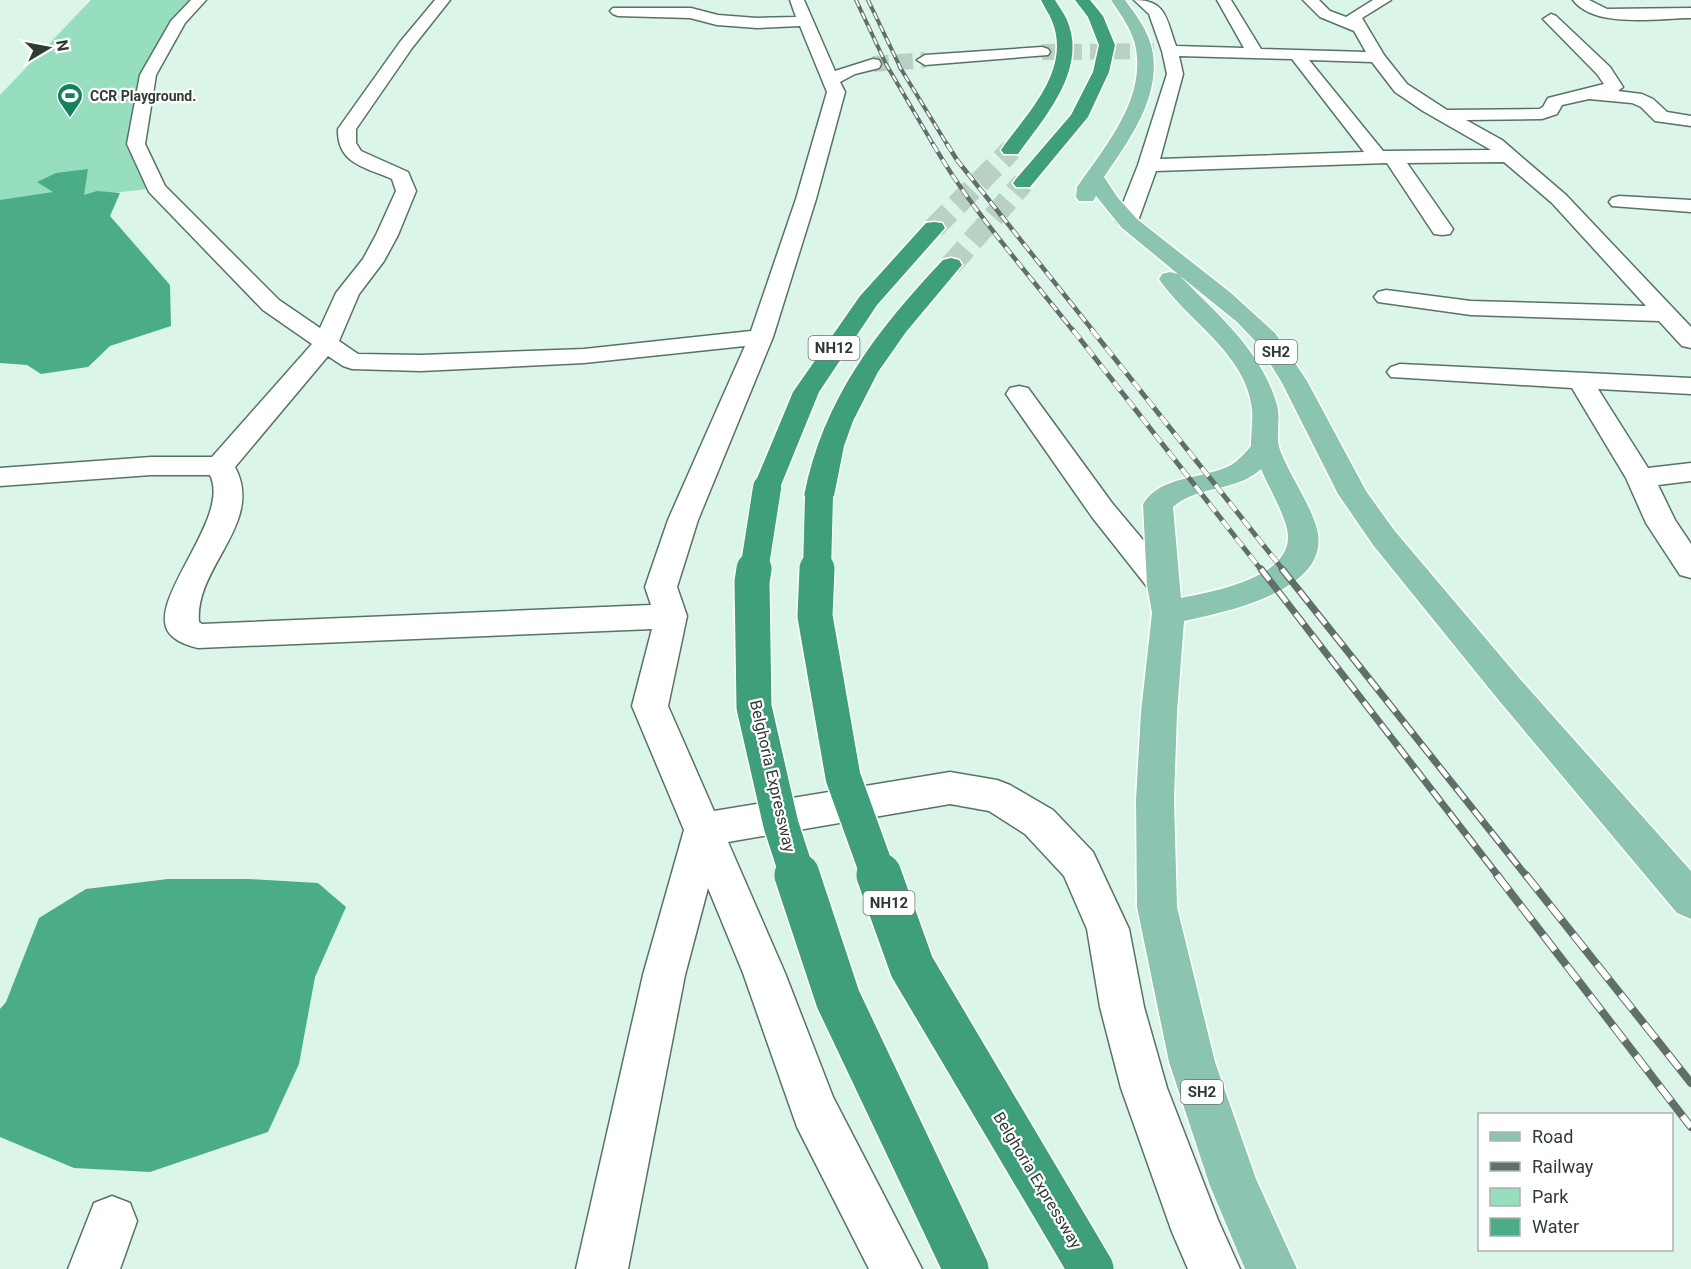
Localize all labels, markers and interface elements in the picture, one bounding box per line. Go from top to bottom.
north arrow [18,18,78,78]
text: N [52,38,73,53]
sports icon: CCR Playground. [55,81,85,119]
place label: CCR Playground. [90,88,196,104]
road number: NH12 [808,336,860,360]
road number: SH2 [1255,340,1297,364]
street label: Belghoria Expressway [746,698,799,855]
road number: NH12 [864,891,914,915]
road number: SH2 [1181,1080,1223,1104]
street label: Belghoria Expressway [989,1109,1086,1252]
legend [1478,1113,1673,1251]
text: Road [1532,1126,1573,1147]
text: Railway [1532,1156,1594,1177]
text: Park [1532,1186,1569,1207]
text: Water [1532,1216,1579,1237]

